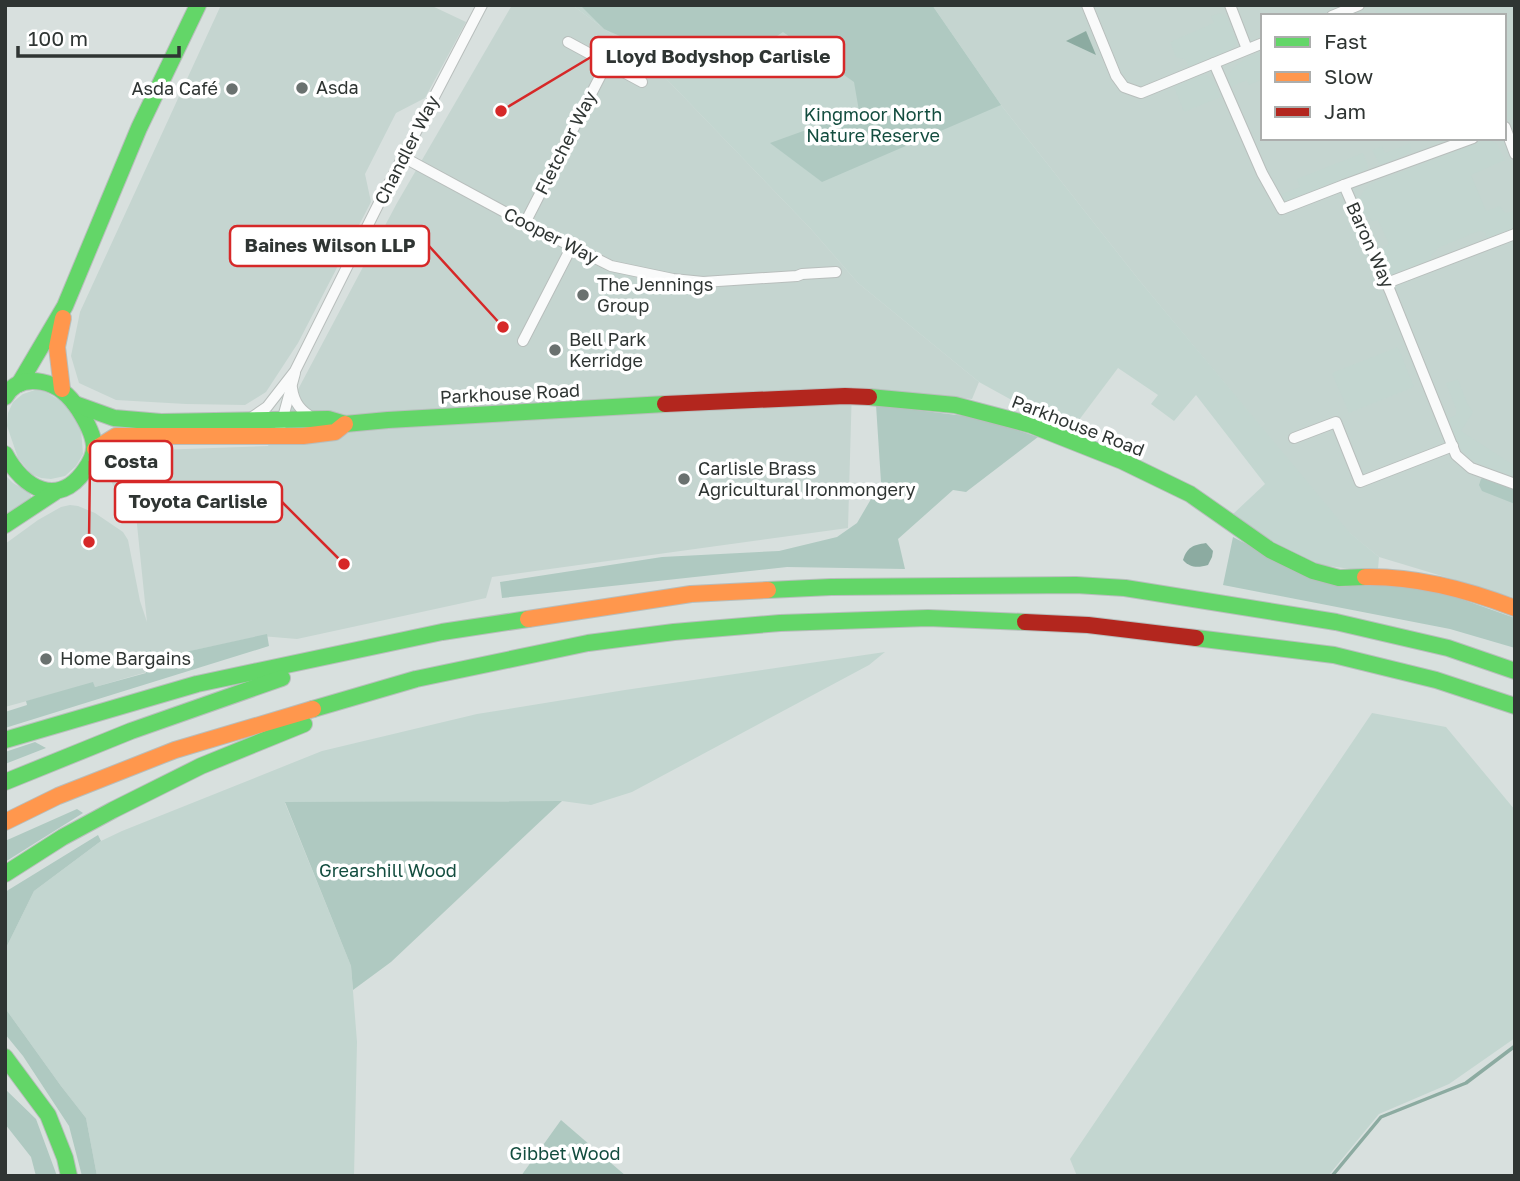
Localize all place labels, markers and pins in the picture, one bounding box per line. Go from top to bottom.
callout: Lloyd Bodyshop Carlisle [591,37,844,77]
place label: Asda [316,76,359,98]
place label: Asda Café [132,77,218,99]
marker: Asda [294,80,310,96]
marker: Asda Café [224,81,240,97]
callout: Baines Wilson LLP [230,226,429,266]
place label: The Jennings Group [597,273,713,316]
marker: The Jennings Group [575,287,591,303]
place label: Bell Park Kerridge [569,328,647,371]
marker: Bell Park Kerridge [547,342,563,358]
callout: Costa [90,441,172,481]
place label: Carlisle Brass Agricultural Ironmongery [698,457,916,500]
marker: Carlisle Brass Agricultural Ironmongery [676,471,692,487]
callout: Toyota Carlisle [115,482,282,522]
place label: Home Bargains [60,647,191,669]
marker: Home Bargains [38,651,54,667]

